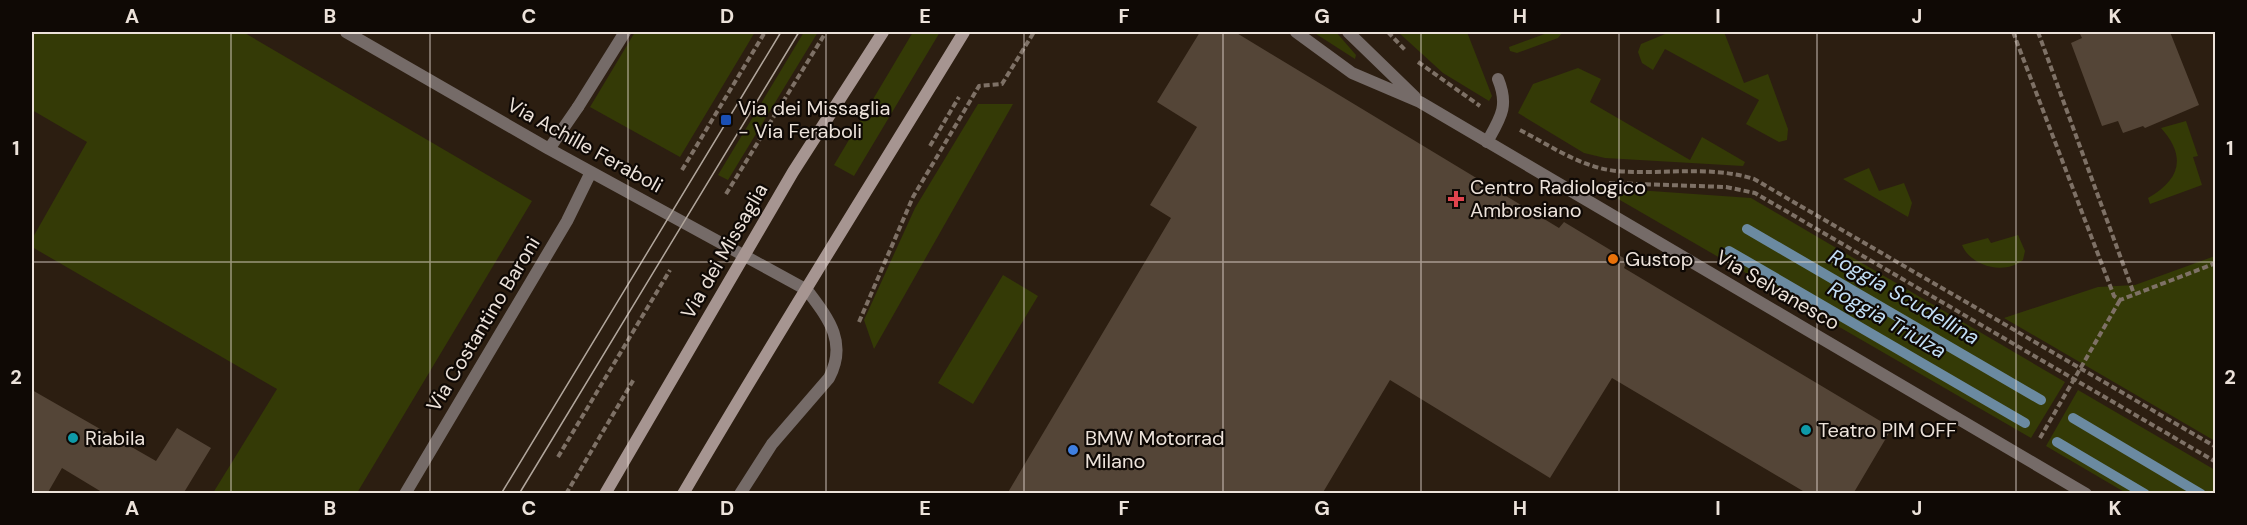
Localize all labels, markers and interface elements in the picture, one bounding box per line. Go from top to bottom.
text: A [125,3,139,29]
text: B [324,3,336,29]
text: C [522,3,536,29]
text: D [720,3,734,29]
text: E [919,3,931,29]
text: F [1118,3,1130,29]
text: G [1314,3,1330,29]
text: H [1513,3,1527,29]
text: I [1715,3,1721,29]
text: J [1912,3,1922,29]
text: K [2108,3,2122,29]
street label: Via Achille Feraboli [503,91,667,199]
place label: Via dei Missaglia - Via Feraboli [738,95,890,144]
marker: Via dei Missaglia - Via Feraboli [719,113,733,127]
text: 1 [12,135,20,161]
text: 1 [2226,135,2234,161]
place label: Centro Radiologico Ambrosiano [1470,174,1646,223]
street label: Via dei Missaglia [675,179,773,323]
marker: Centro Radiologico Ambrosiano [1447,190,1465,208]
street label: Via Costantino Baroni [420,232,546,416]
water label: Roggia Scudellina [1824,242,1984,352]
street label: Via Selvanesco [1711,244,1845,336]
place label: Gustop [1625,246,1693,272]
marker: Gustop [1606,252,1620,266]
water label: Roggia Triulza [1823,275,1951,365]
text: 2 [10,364,22,390]
text: 2 [2224,364,2236,390]
place label: Teatro PIM OFF [1818,417,1957,443]
marker: Teatro PIM OFF [1799,423,1813,437]
place label: Riabila [85,425,145,451]
place label: BMW Motorrad Milano [1085,425,1224,474]
marker: Riabila [66,431,80,445]
marker: BMW Motorrad Milano [1066,443,1080,457]
text: A [125,495,139,521]
text: B [324,495,336,521]
text: C [522,495,536,521]
text: D [720,495,734,521]
text: E [919,495,931,521]
text: F [1118,495,1130,521]
text: G [1314,495,1330,521]
text: H [1513,495,1527,521]
text: I [1715,495,1721,521]
text: J [1912,495,1922,521]
text: K [2108,495,2122,521]

